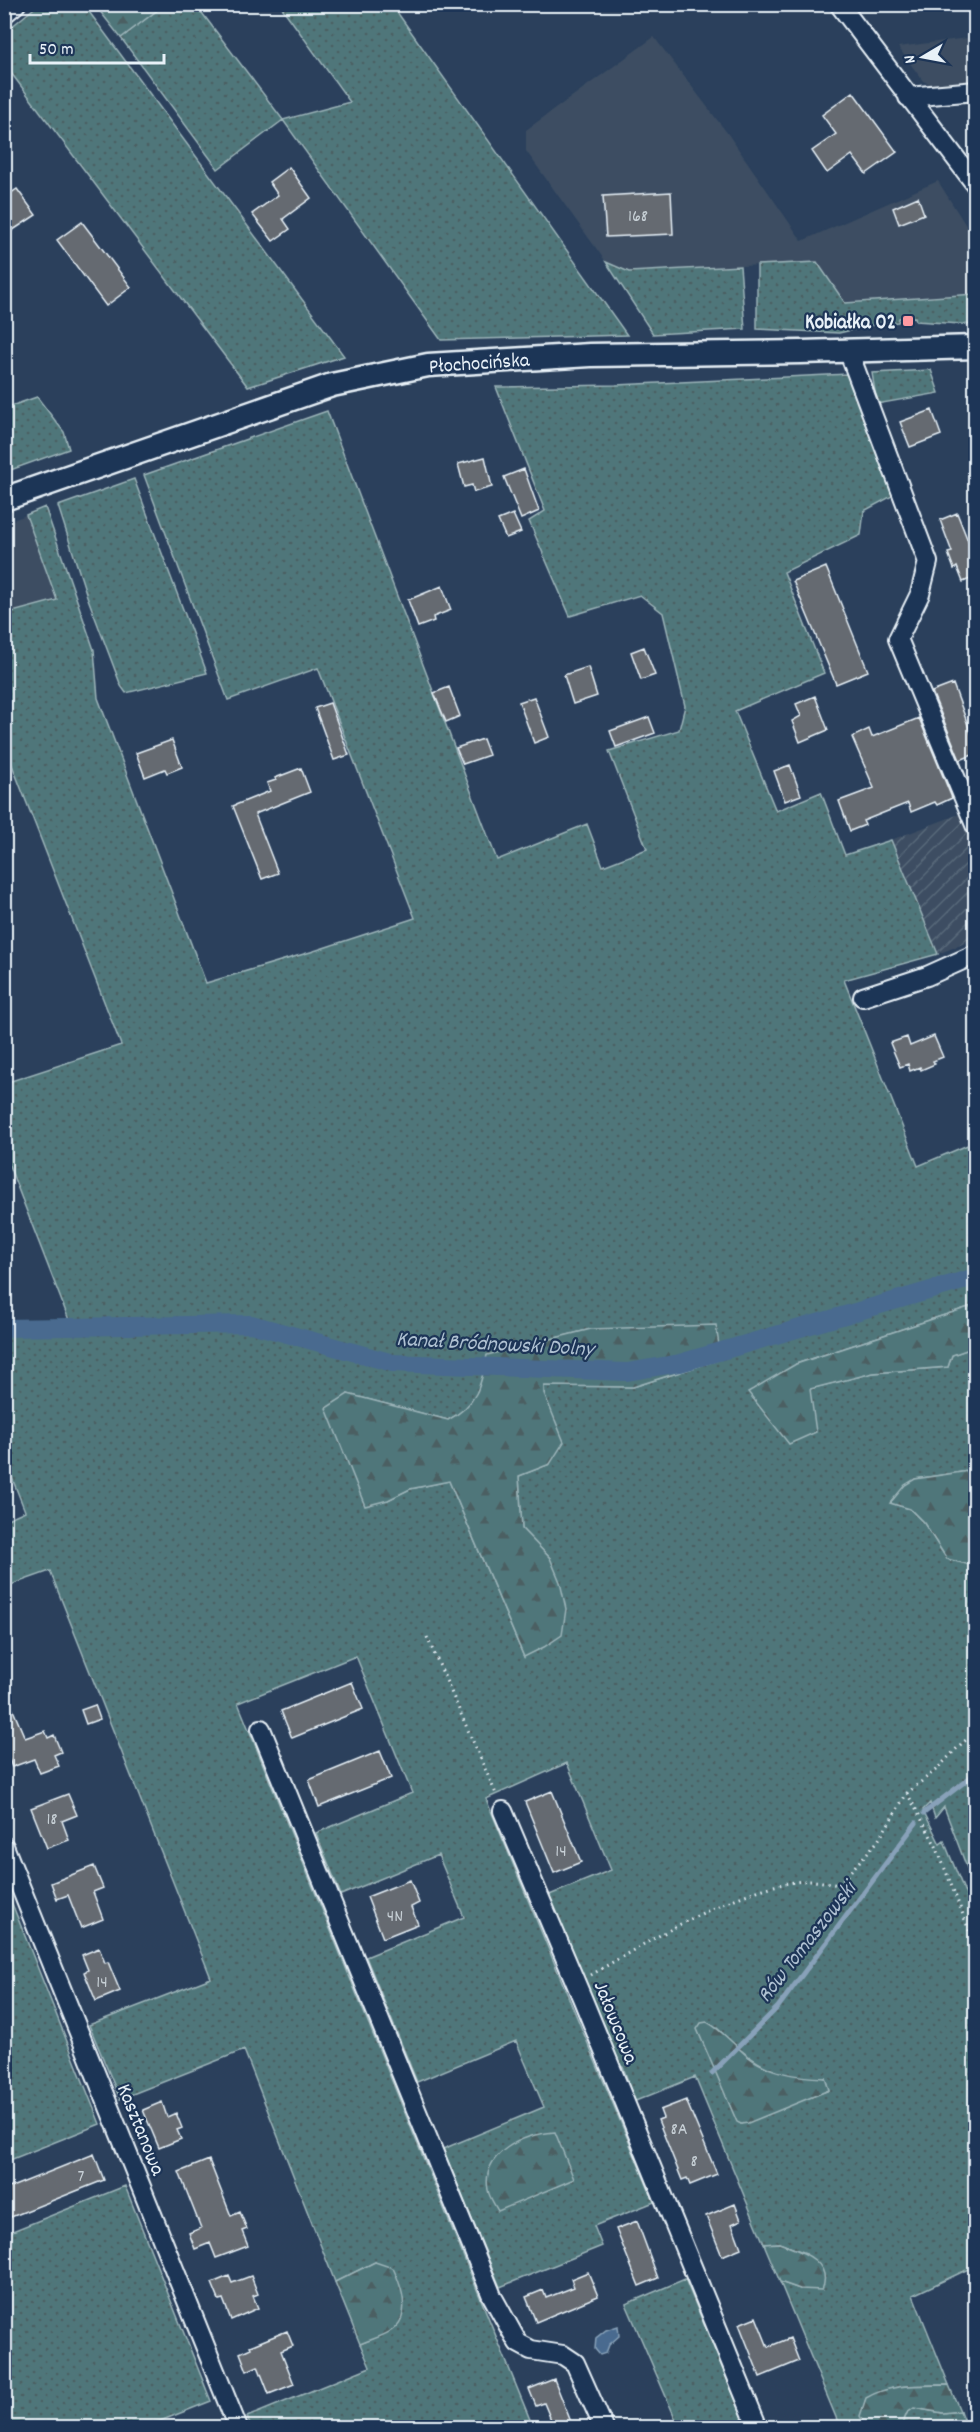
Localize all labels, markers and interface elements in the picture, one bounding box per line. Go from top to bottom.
scale bar [30,27,164,65]
north arrow [893,27,953,87]
text: 50 m [39,38,74,63]
text: N [899,53,923,65]
house number: 168 [628,205,648,230]
place label: Kobiałka 02 [805,309,896,339]
marker: Kobiałka 02 [901,314,915,328]
street label: Płochocińska [428,346,532,383]
water label: Kanał Bródnowski Dolny [396,1325,597,1366]
house number: 18 [46,1808,58,1833]
house number: 14 [555,1840,567,1865]
water label: Rów Tomaszowski [751,1874,867,2010]
house number: 4N [387,1905,403,1930]
house number: 14 [96,1971,108,1996]
street label: Jałowcowa [584,1977,645,2070]
street label: Kasztanowa [107,2080,172,2181]
house number: 8A [670,2118,688,2143]
house number: 8 [690,2150,698,2175]
house number: 7 [78,2165,85,2190]

